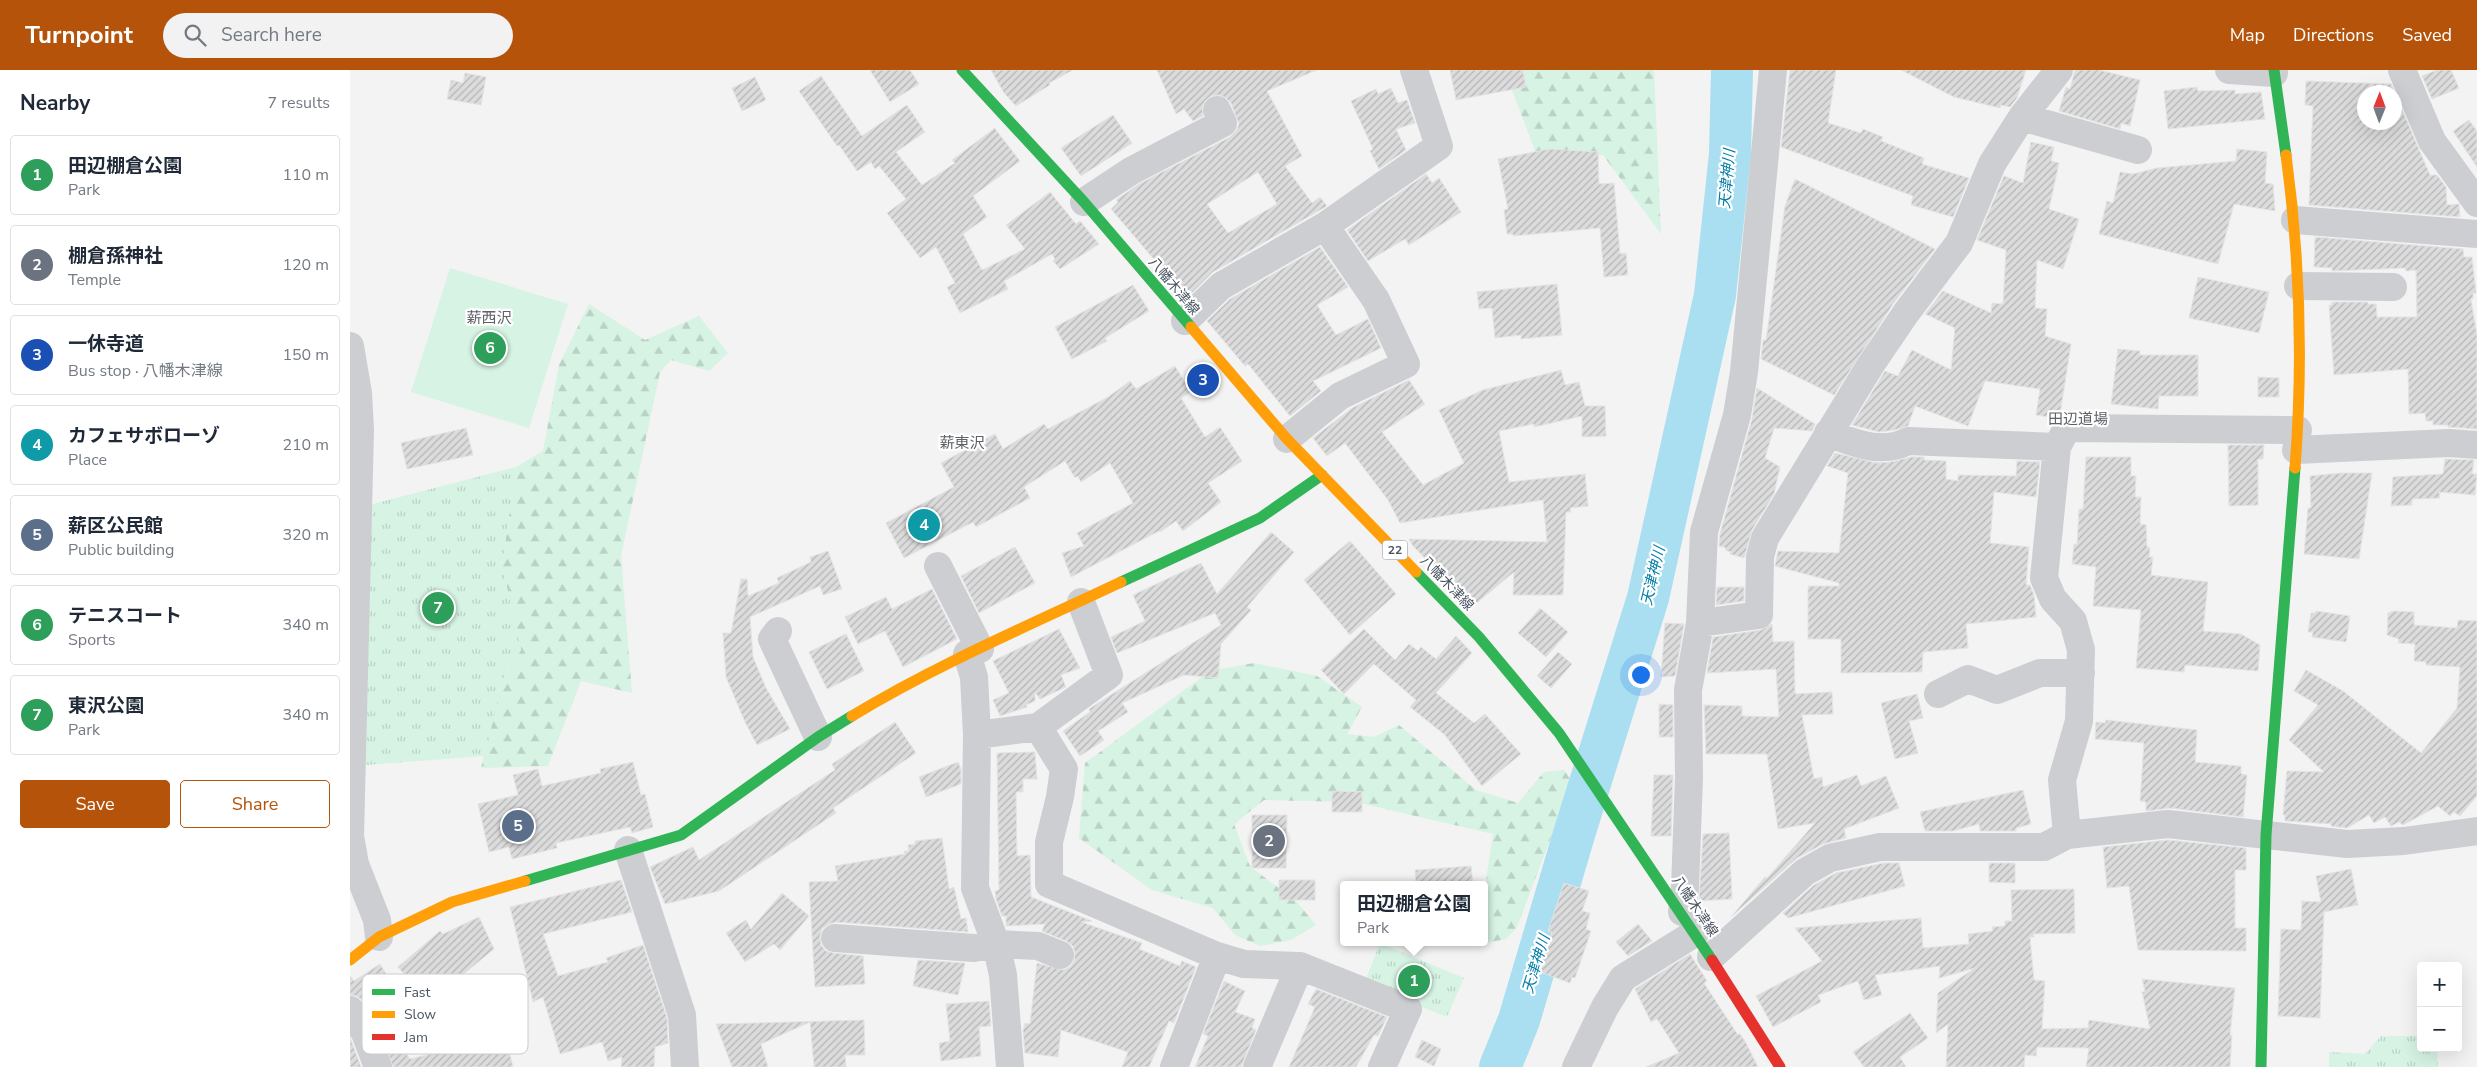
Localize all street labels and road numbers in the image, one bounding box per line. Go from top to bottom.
street label: 八幡木津線 [1144,253,1204,319]
road number: 22 [1382,540,1408,560]
street label: 八幡木津線 [1416,551,1478,615]
street label: 八幡木津線 [1668,872,1722,940]

